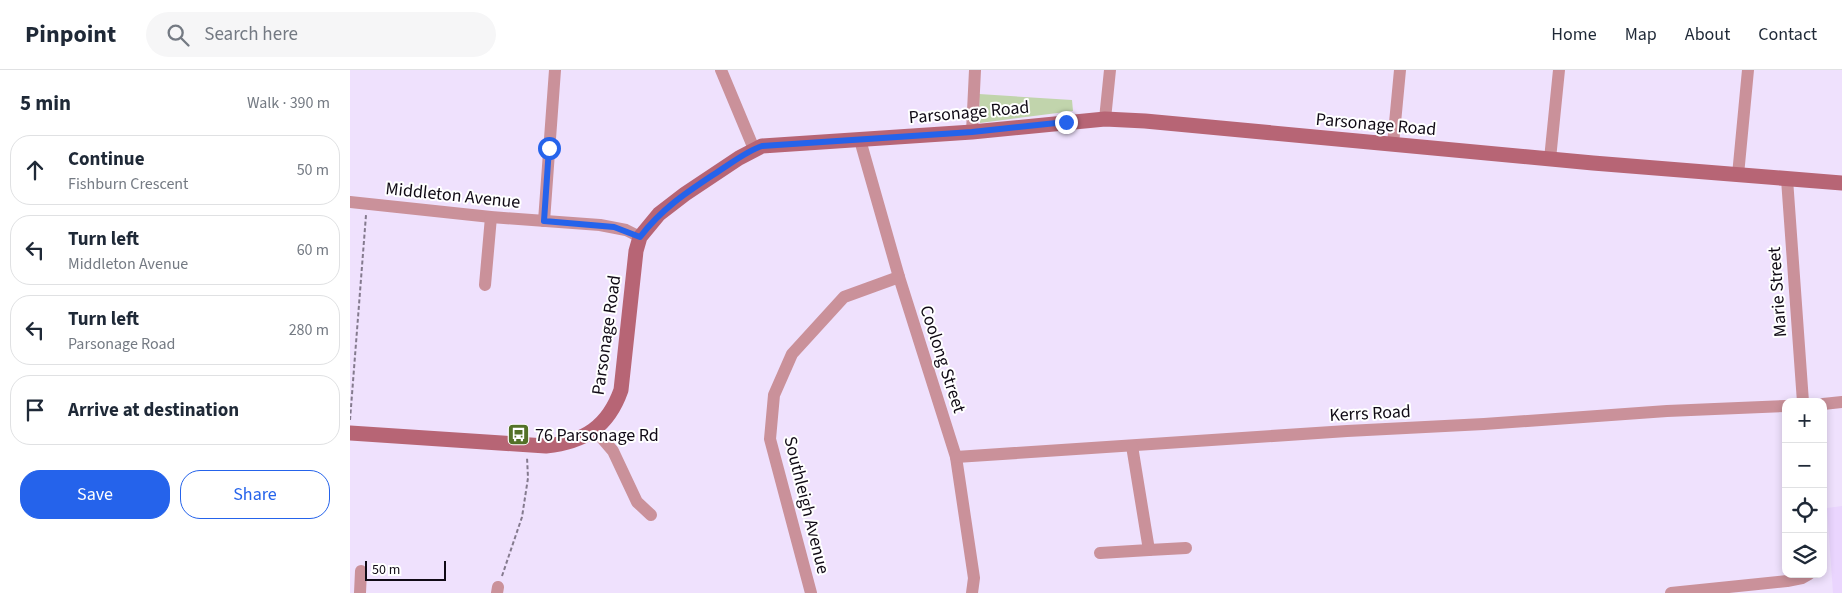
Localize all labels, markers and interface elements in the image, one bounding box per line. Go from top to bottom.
search box [146,12,496,57]
text: Pinpoint [25,17,116,52]
icon: search [164,21,192,49]
text: Search here [204,21,298,48]
text: Home [1551,22,1597,47]
text: Map [1625,22,1657,47]
text: About [1685,22,1730,47]
text: Contact [1758,22,1817,47]
text: 5 min [20,88,71,118]
text: Walk · 390 m [247,92,330,114]
street label: Parsonage Road [908,95,1030,130]
street label: Parsonage Road [1315,107,1437,142]
route end [1055,111,1078,134]
route start [538,137,561,160]
text: Continue [68,146,145,173]
icon: ahead [21,156,49,184]
text: 50 m [297,159,329,181]
text: Fishburn Crescent [68,173,189,195]
street label: Middleton Avenue [384,176,522,215]
text: Turn left [68,226,139,253]
icon: left [21,236,49,264]
text: 60 m [297,239,329,261]
street label: Marie Street [1762,246,1793,338]
text: Middleton Avenue [68,253,188,275]
street label: Parsonage Road [586,273,627,397]
street label: Coolong Street [913,302,972,416]
text: Turn left [68,306,139,333]
icon: left [21,316,49,344]
text: 280 m [289,319,329,341]
text: Parsonage Road [68,333,175,355]
icon: arrive [21,396,49,424]
text: Arrive at destination [68,397,239,424]
map controls [1782,398,1827,578]
button: + [1782,398,1827,443]
street label: Kerrs Road [1329,399,1411,428]
bus stop icon: 76 Parsonage Rd [507,423,531,447]
place label: 76 Parsonage Rd [535,423,659,448]
street label: Southleigh Avenue [777,434,836,577]
button: − [1782,443,1827,488]
button: Save [20,470,170,519]
button: Share [180,470,330,519]
button: locate [1782,488,1827,533]
button: layers [1782,533,1827,578]
scale bar [365,558,446,581]
text: 50 m [372,560,400,580]

